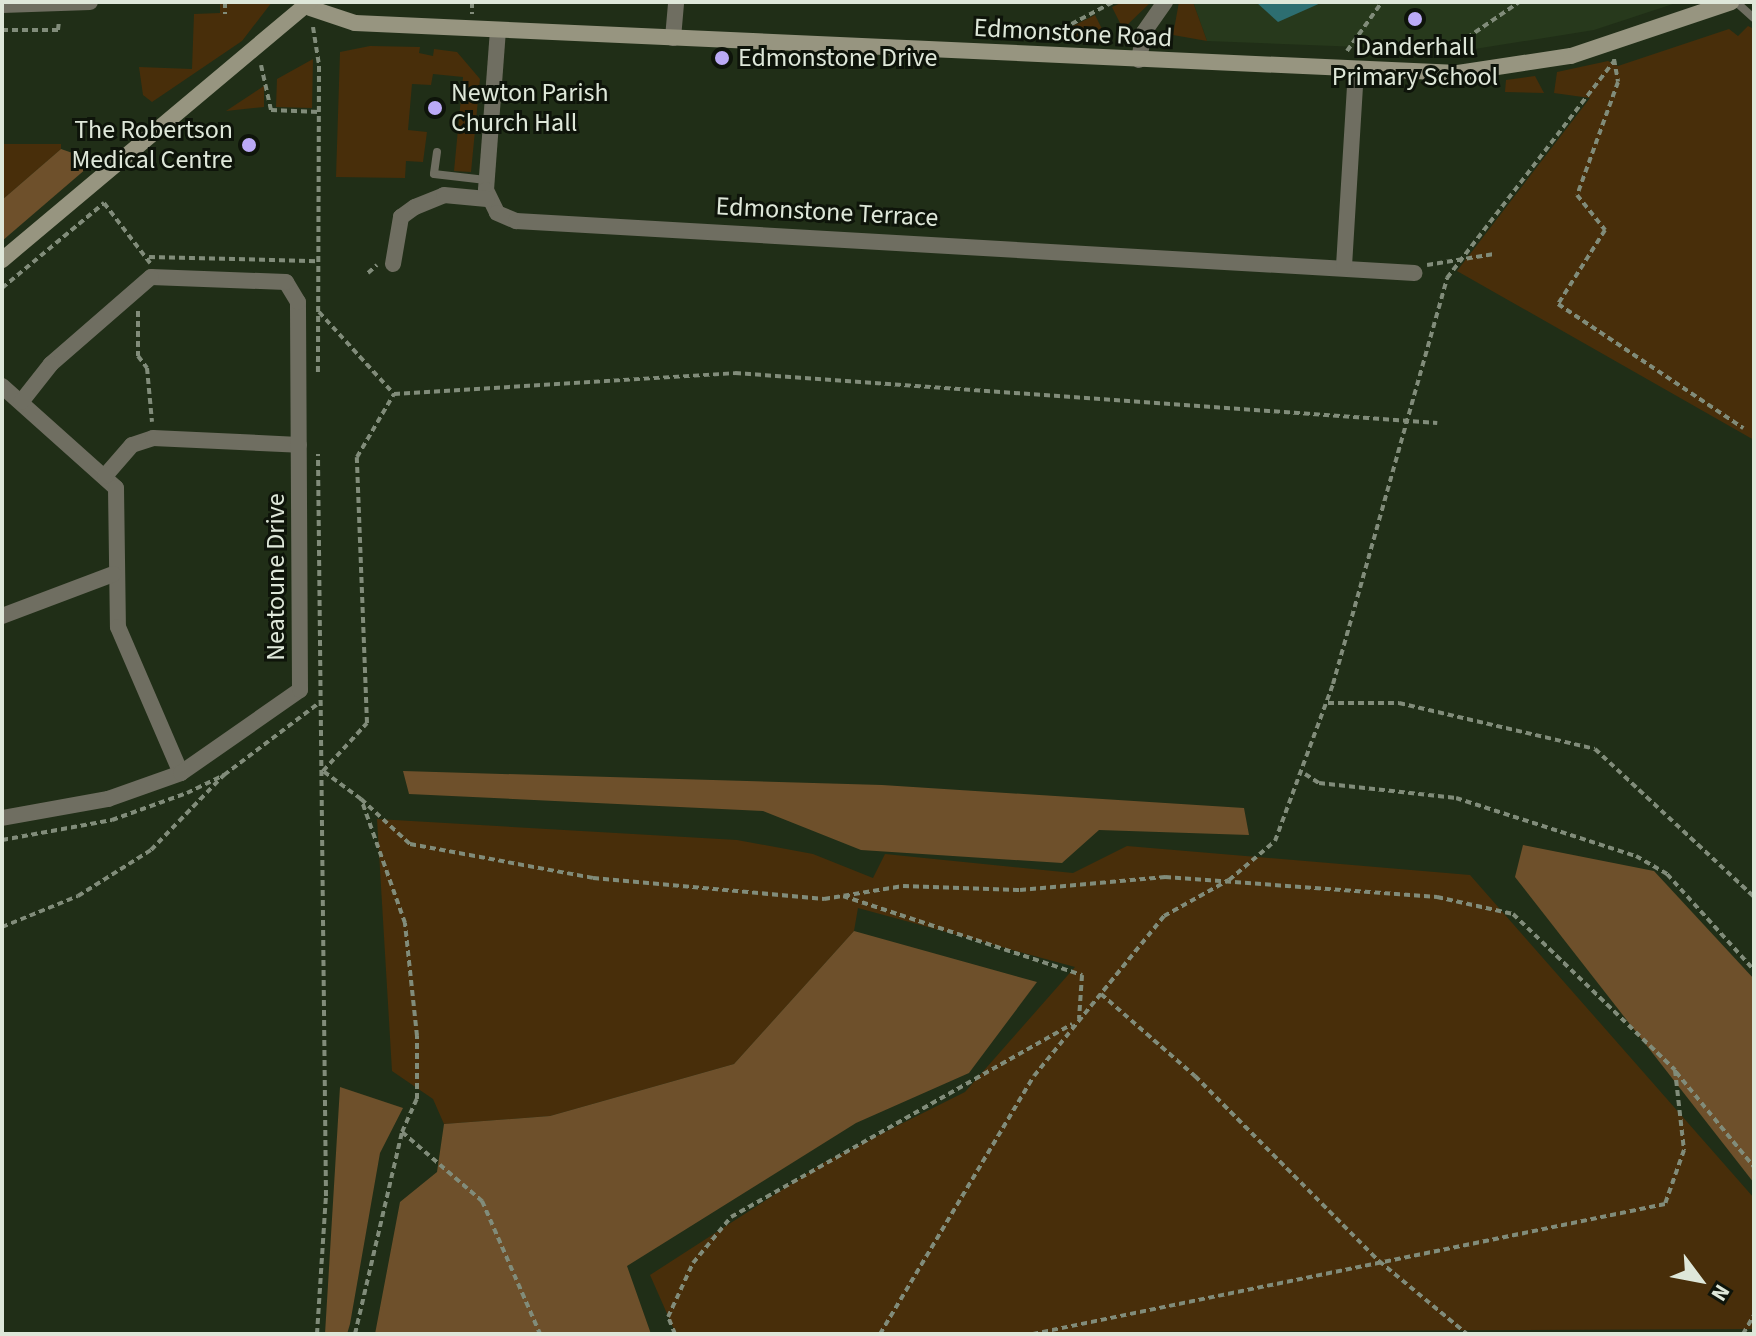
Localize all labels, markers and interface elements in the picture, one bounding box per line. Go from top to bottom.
marker: Danderhall Primary School [1406,10,1424,28]
street label: Edmonstone Road [973,12,1173,54]
place label: Danderhall Primary School [1332,31,1498,92]
place label: Edmonstone Drive [738,42,937,74]
marker: Edmonstone Drive [713,49,731,67]
place label: Newton Parish Church Hall [451,77,609,138]
marker: Newton Parish Church Hall [426,99,444,117]
place label: The Robertson Medical Centre [71,114,233,176]
marker: The Robertson Medical Centre [240,136,258,154]
street label: Edmonstone Terrace [715,191,939,233]
street label: Neatoune Drive [260,493,292,661]
north arrow [1660,1240,1740,1320]
text: N [1703,1278,1738,1307]

